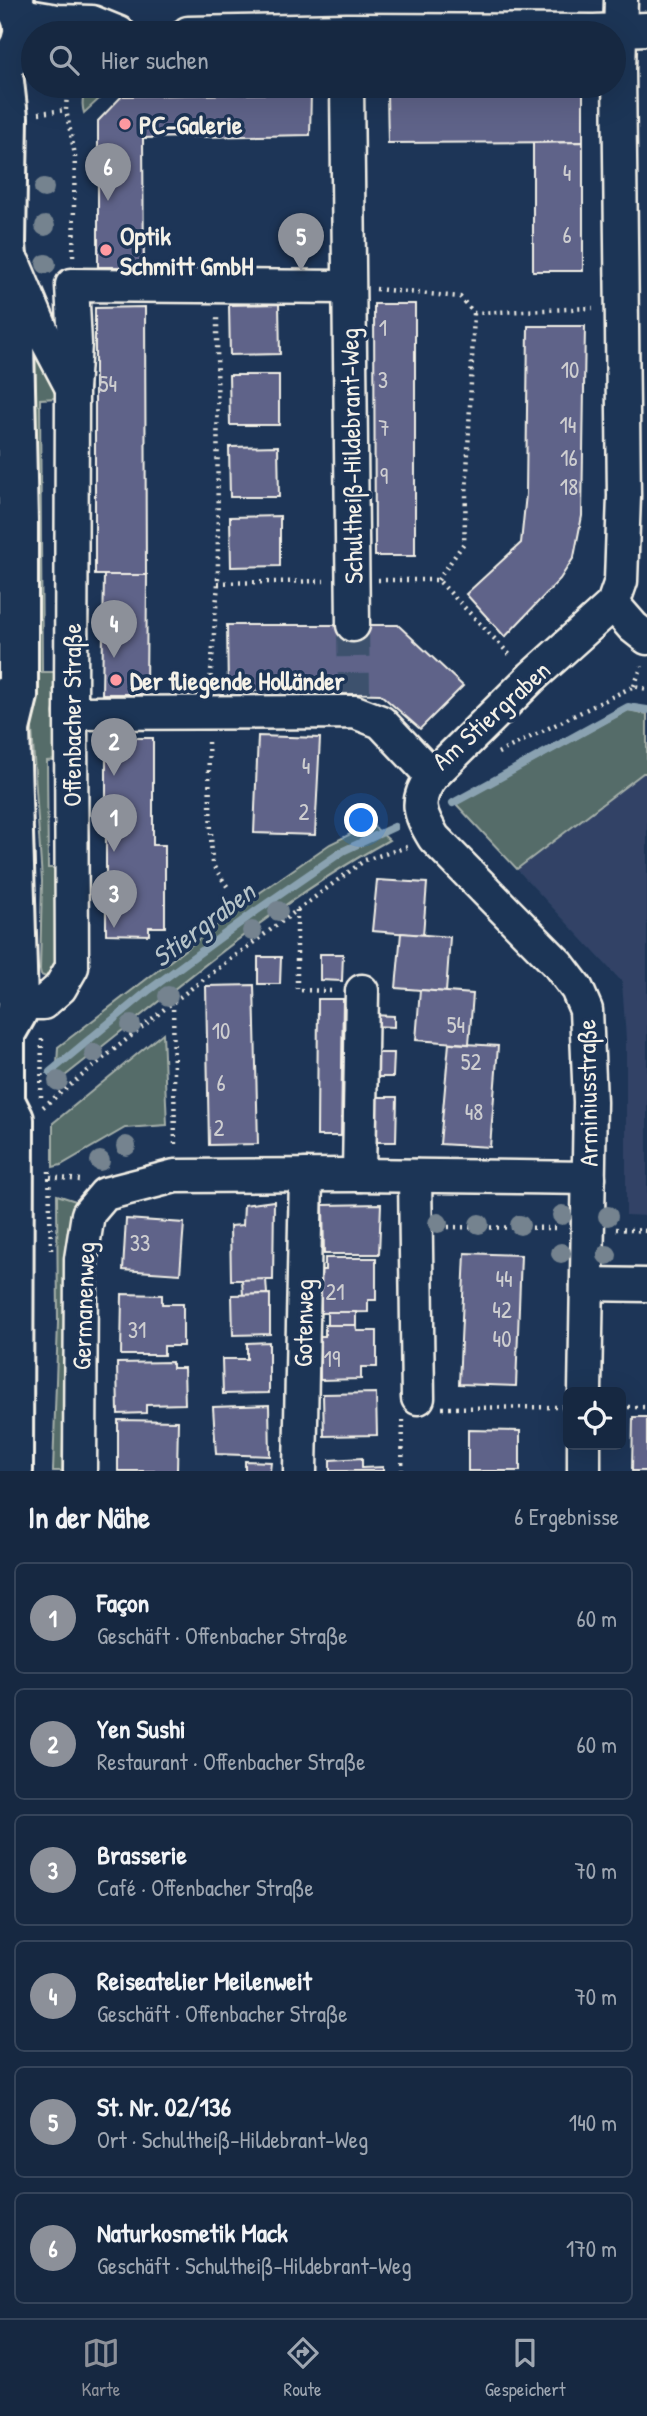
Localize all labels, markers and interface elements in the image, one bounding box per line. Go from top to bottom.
search box [21,21,626,98]
icon: search [45,41,83,79]
text: Hier suchen [101,42,209,77]
place label: PC-Galerie [139,107,243,142]
marker: PC-Galerie [117,116,133,132]
pin: 6 [85,143,131,201]
house number: 4 [563,157,571,188]
pin: 5 [278,213,324,271]
place label: Optik Schmitt GmbH [120,218,253,283]
house number: 6 [562,219,572,250]
marker: Optik Schmitt GmbH [98,242,114,258]
house number: 1 [379,312,387,343]
street label: Schultheiß-Hildebrant-Weg [331,328,371,584]
house number: 10 [561,354,579,385]
house number: 3 [378,364,388,395]
house number: 54 [99,368,117,399]
house number: 14 [560,409,576,440]
house number: 7 [378,412,390,443]
house number: 16 [560,442,578,473]
house number: 9 [380,460,388,491]
house number: 18 [560,471,578,502]
pin: 4 [91,600,137,658]
street label: Offenbacher Straße [54,623,89,807]
street label: Am Stiergraben [424,652,558,778]
place label: Der fliegende Holländer [130,663,346,699]
marker: Der fliegende Holländer [108,672,124,688]
pin: 2 [91,718,137,776]
house number: 4 [302,750,310,781]
pin: 1 [91,794,137,852]
house number: 2 [299,796,310,827]
your location [344,803,378,837]
pin: 3 [91,870,137,928]
water label: Stiergraben [144,871,264,975]
house number: 54 [447,1009,465,1040]
house number: 10 [212,1015,230,1046]
street label: Arminiusstraße [568,1019,606,1167]
house number: 52 [461,1046,481,1077]
house number: 6 [216,1067,226,1098]
house number: 48 [465,1096,483,1127]
house number: 2 [214,1112,225,1143]
house number: 33 [130,1227,150,1258]
street label: Germanenweg [63,1241,103,1371]
house number: 44 [495,1263,513,1294]
house number: 21 [325,1276,345,1307]
street label: Gotenweg [285,1279,321,1367]
house number: 42 [492,1294,512,1325]
house number: 31 [128,1314,146,1345]
house number: 40 [493,1323,511,1354]
house number: 19 [324,1343,340,1374]
map controls [563,1387,626,1450]
button: locate [563,1387,626,1450]
text: In der Nähe [28,1497,150,1537]
text: 6 Ergebnisse [514,1501,619,1532]
text: Façon [97,1585,149,1620]
text: 1 [49,1603,57,1634]
text: 60 m [577,1603,617,1634]
text: Geschäft · Offenbacher Straße [97,1620,347,1651]
text: Yen Sushi [97,1711,186,1746]
text: 2 [48,1729,58,1760]
text: 60 m [577,1729,617,1760]
text: Restaurant · Offenbacher Straße [97,1746,365,1777]
text: Brasserie [97,1837,187,1872]
text: 3 [48,1855,58,1886]
text: 70 m [574,1855,617,1886]
text: Café · Offenbacher Straße [97,1872,314,1903]
text: Reiseatelier Meilenweit [97,1963,312,1998]
text: 4 [49,1981,57,2012]
text: 70 m [574,1981,617,2012]
text: Geschäft · Offenbacher Straße [97,1998,347,2029]
text: St. Nr. 02/136 [97,2089,231,2124]
text: 5 [48,2107,58,2138]
text: 140 m [569,2107,617,2138]
text: Ort · Schultheiß-Hildebrant-Weg [97,2124,368,2155]
text: Naturkosmetik Mack [97,2215,288,2250]
text: 6 [48,2233,58,2264]
text: 170 m [566,2233,617,2264]
text: Geschäft · Schultheiß-Hildebrant-Weg [97,2250,411,2281]
tab: Karte [82,2334,120,2402]
tab: Route [284,2334,322,2402]
tab: Gespeichert [485,2334,565,2402]

